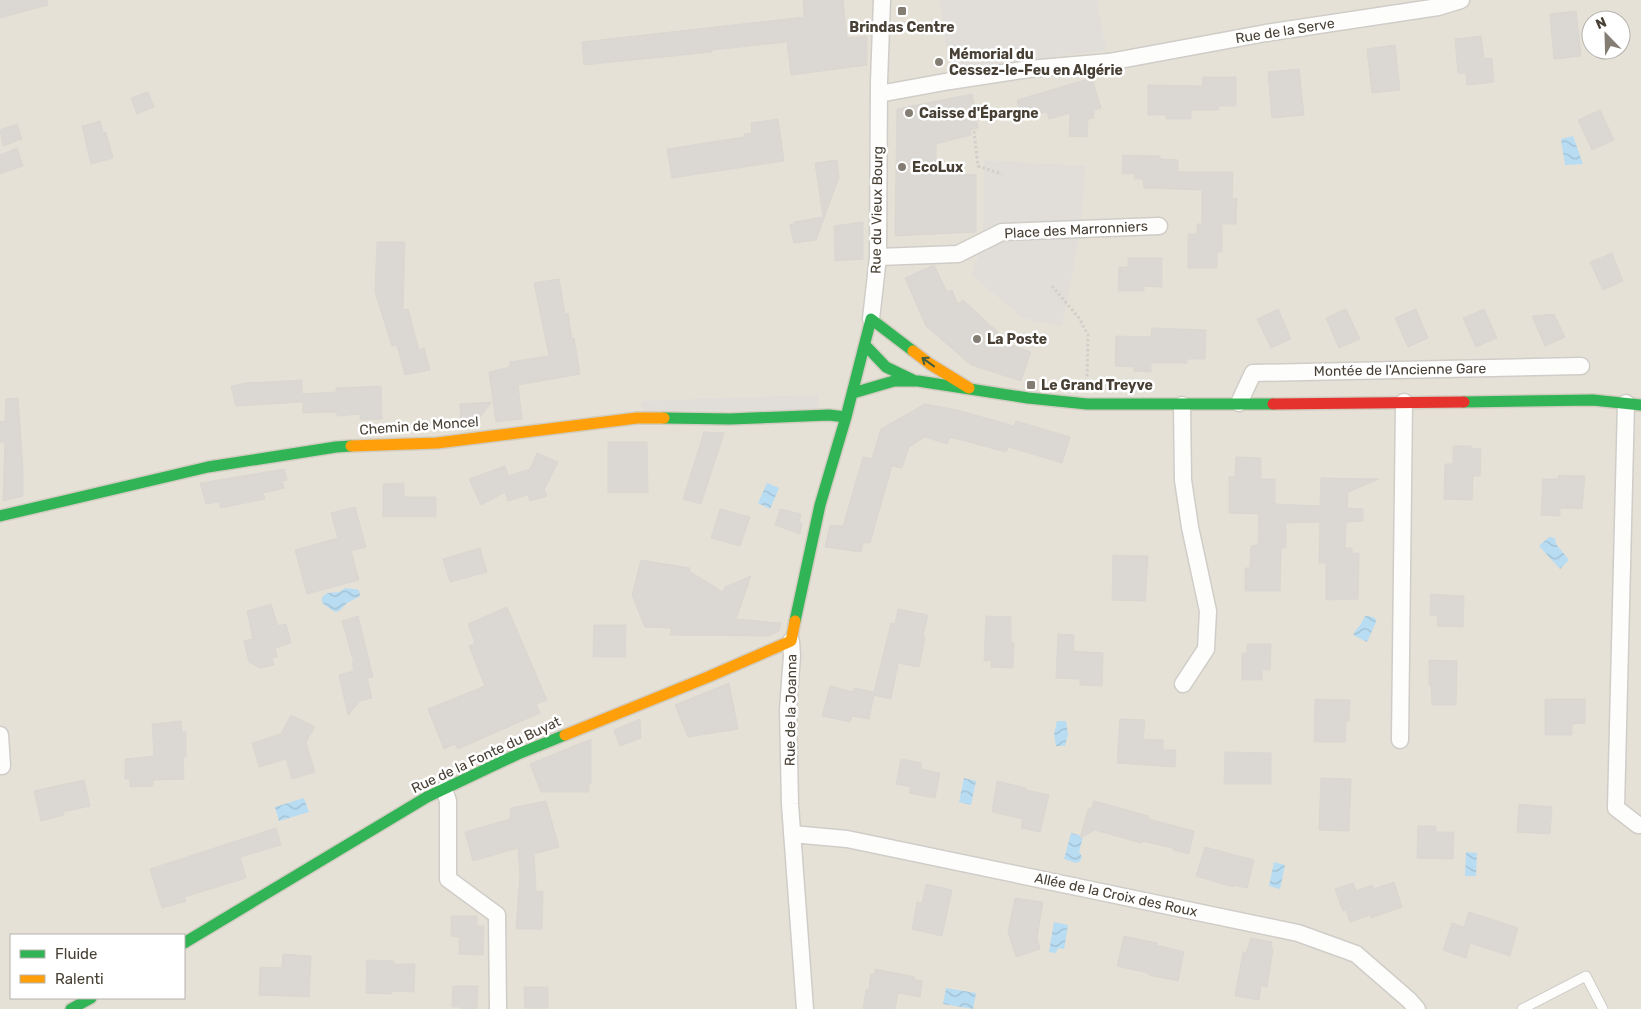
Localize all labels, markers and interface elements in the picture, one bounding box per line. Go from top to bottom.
marker: Brindas Centre [896,5,908,17]
north arrow [1581,10,1631,60]
text: N [1593,14,1609,33]
street label: Rue de la Serve [1234,15,1336,47]
place label: Brindas Centre [849,19,955,36]
place label: Mémorial du Cessez-le-Feu en Algérie [949,46,1123,79]
marker: Mémorial du Cessez-le-Feu en Algérie [933,56,945,68]
place label: Caisse d'Épargne [919,104,1039,122]
marker: Caisse d'Épargne [903,107,915,119]
street label: Rue du Vieux Bourg [867,146,887,274]
place label: EcoLux [912,159,964,176]
marker: EcoLux [896,161,908,173]
street label: Place des Marronniers [1004,218,1148,242]
place label: La Poste [987,331,1047,348]
marker: La Poste [971,333,983,345]
one-way arrow [921,357,935,367]
street label: Montée de l'Ancienne Gare [1314,360,1487,380]
place label: Le Grand Treyve [1041,377,1153,394]
marker: Le Grand Treyve [1025,379,1037,391]
street label: Chemin de Moncel [359,413,479,439]
street label: Rue de la Joanna [782,654,800,766]
street label: Rue de la Fonte du Buyat [409,713,564,797]
street label: Allée de la Croix des Roux [1033,869,1199,921]
legend [10,934,185,999]
text: Fluide [55,945,97,963]
text: Ralenti [55,970,104,988]

